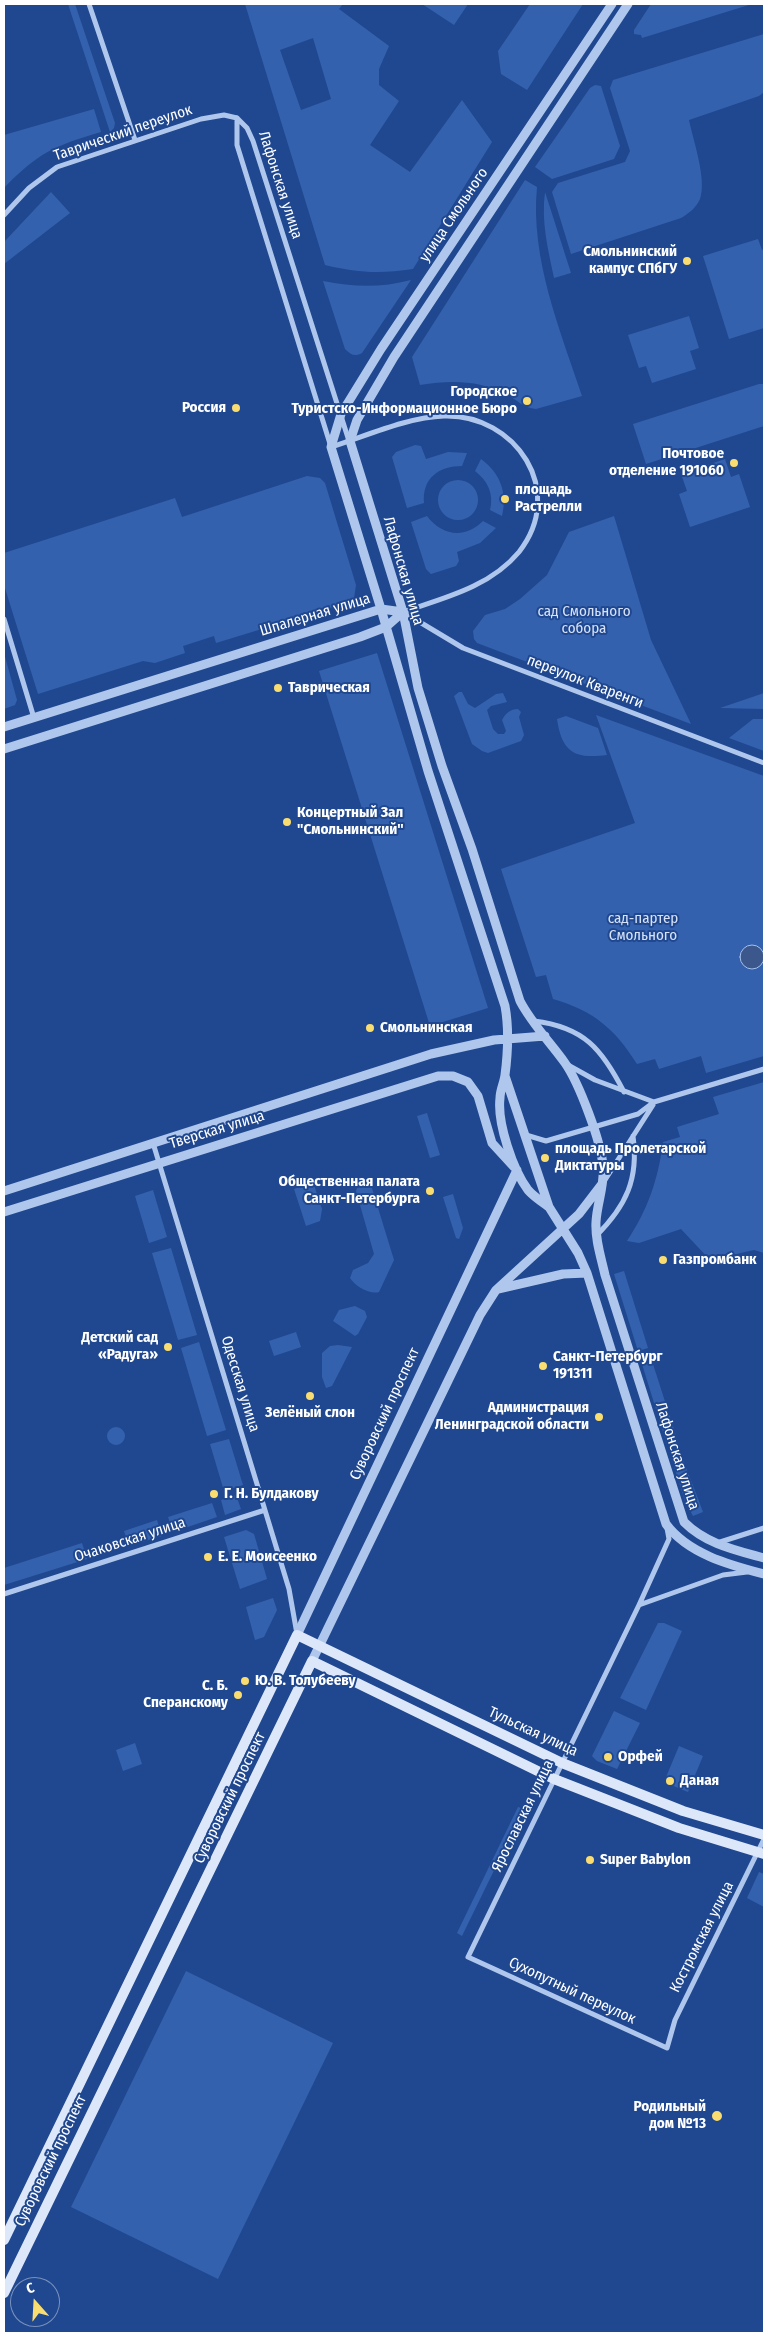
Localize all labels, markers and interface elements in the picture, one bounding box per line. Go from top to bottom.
street label: Таврический переулок [52,101,194,165]
street label: Лафонская улица [254,129,306,241]
street label: улица Смольного [416,165,492,265]
place label: Смольнинский кампус СПбГУ [583,243,677,278]
marker: Смольнинский кампус СПбГУ [681,255,693,267]
place label: Городское Туристско-Информационное Бюро [291,383,517,418]
marker: Городское Туристско-Информационное Бюро [521,395,533,407]
place label: Россия [182,399,226,417]
marker: Россия [230,402,242,414]
place label: Почтовое отделение 191060 [609,445,724,480]
marker: Почтовое отделение 191060 [728,457,740,469]
place label: площадь Растрелли [515,481,582,516]
marker: площадь Растрелли [499,493,511,505]
street label: Лафонская улица [379,515,427,627]
street label: Шпалерная улица [258,590,372,640]
park label: сад Смольного собора [537,603,631,638]
street label: переулок Кваренги [524,651,646,713]
place label: Таврическая [288,679,370,697]
marker: Таврическая [272,682,284,694]
place label: Концертный Зал "Смольнинский" [297,804,404,839]
marker: Концертный Зал "Смольнинский" [281,816,293,828]
park label: сад-партер Смольного [608,910,678,945]
place label: Смольнинская [380,1019,473,1037]
marker: Смольнинская [364,1022,376,1034]
street label: Тверская улица [167,1107,267,1153]
place label: площадь Пролетарской Диктатуры [555,1140,706,1175]
marker: площадь Пролетарской Диктатуры [539,1152,551,1164]
place label: Общественная палата Санкт-Петербурга [279,1173,420,1208]
marker: Общественная палата Санкт-Петербурга [424,1185,436,1197]
place label: Газпромбанк [673,1251,757,1269]
marker: Газпромбанк [657,1254,669,1266]
place label: Детский сад «Радуга» [81,1329,158,1364]
street label: Одесская улица [217,1334,263,1434]
marker: Детский сад «Радуга» [162,1341,174,1353]
street label: Суворовский проспект [346,1345,424,1483]
place label: Санкт-Петербург 191311 [553,1348,662,1383]
marker: Санкт-Петербург 191311 [537,1360,549,1372]
marker: Зелёный слон [304,1390,316,1402]
place label: Администрация Ленинградской области [435,1399,589,1434]
street label: Лафонская улица [651,1400,703,1512]
place label: Зелёный слон [265,1404,355,1422]
marker: Администрация Ленинградской области [593,1411,605,1423]
place label: Г. Н. Булдакову [224,1485,319,1503]
marker: Г. Н. Булдакову [208,1488,220,1500]
street label: Очаковская улица [72,1514,188,1566]
place label: Е. Е. Моисеенко [218,1548,317,1566]
marker: Е. Е. Моисеенко [202,1551,214,1563]
place label: Ю. В. Толубееву [255,1672,356,1690]
marker: Ю. В. Толубееву [239,1675,251,1687]
place label: С. Б. Сперанскому [143,1677,228,1712]
marker: С. Б. Сперанскому [232,1689,244,1701]
street label: Тульская улица [485,1703,581,1761]
street label: Суворовский проспект [190,1729,270,1867]
place label: Орфей [618,1748,663,1766]
marker: Орфей [602,1751,614,1763]
street label: Ярославская улица [488,1757,558,1875]
place label: Даная [680,1772,719,1790]
marker: Даная [664,1775,676,1787]
place label: Super Babylon [600,1851,691,1869]
marker: Super Babylon [584,1854,596,1866]
street label: Костромская улица [666,1878,738,1996]
street label: Сухопутный переулок [506,1954,638,2028]
street label: Суворовский проспект [11,2092,91,2230]
place label: Родильный дом №13 [634,2098,706,2133]
marker: Родильный дом №13 [710,2109,724,2123]
north arrow [10,2277,60,2327]
text: С [24,2279,37,2298]

